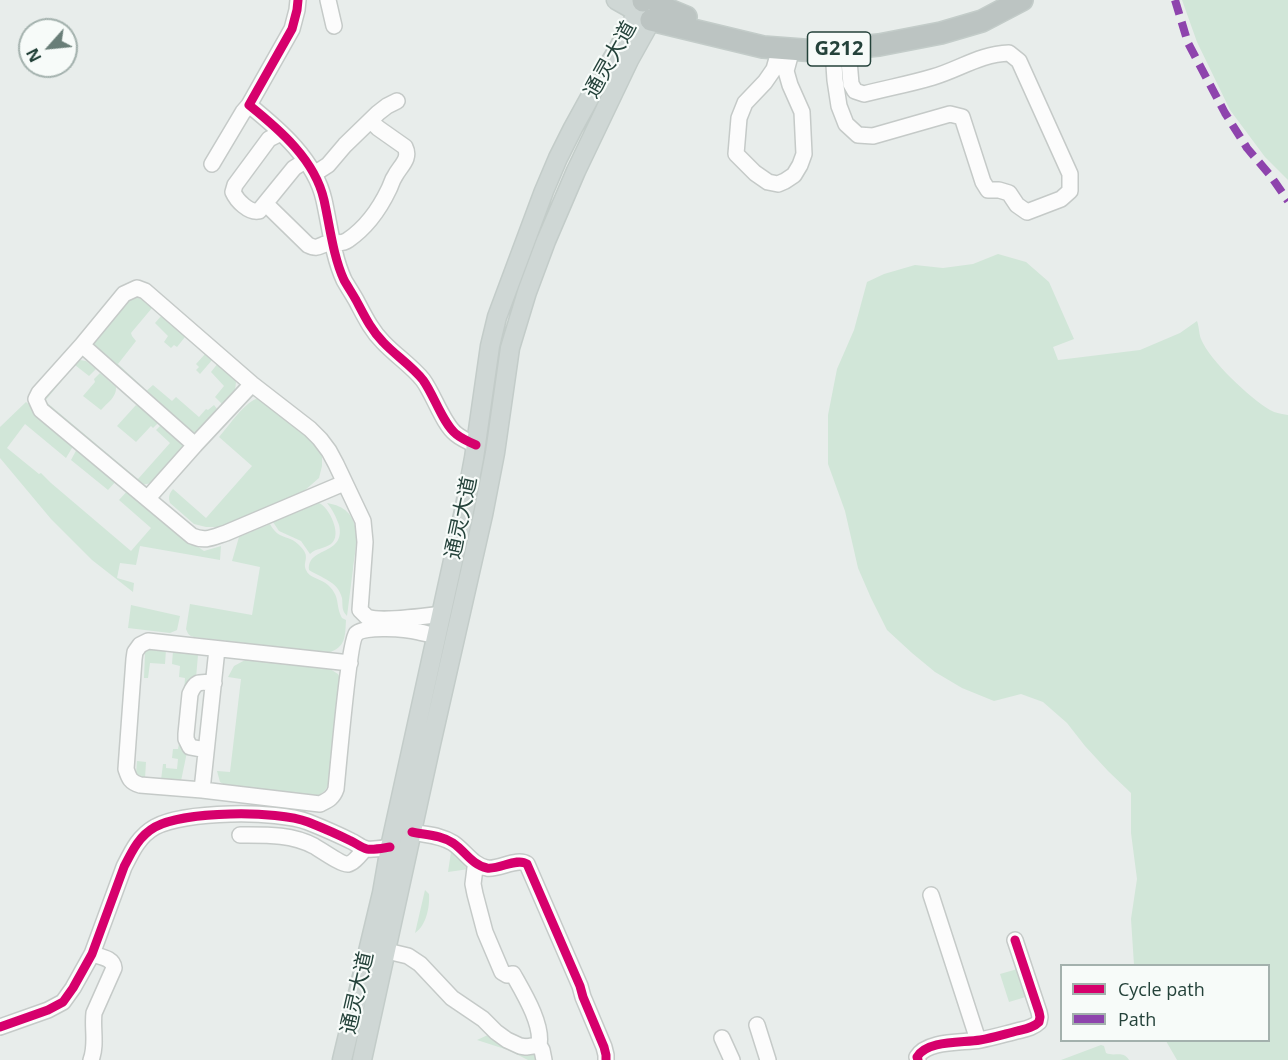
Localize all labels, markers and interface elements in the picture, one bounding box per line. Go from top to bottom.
street label: 通灵大道 [580,17,642,103]
north arrow [18,18,78,78]
road number: G212 [808,32,870,66]
text: N [21,44,47,66]
street label: 通灵大道 [441,474,483,562]
street label: 通灵大道 [336,949,380,1037]
legend [1060,964,1270,1042]
text: Cycle path [1118,977,1205,1001]
text: Path [1118,1007,1156,1031]

